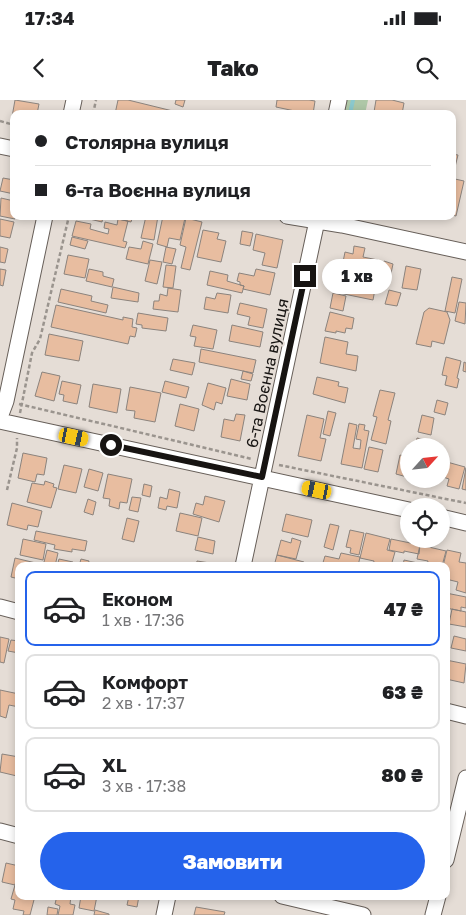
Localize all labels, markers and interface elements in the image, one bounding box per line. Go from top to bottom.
text: 17:34 [25,6,75,29]
icon: back [25,54,53,82]
text: Tako [207,54,259,81]
icon: search [413,54,441,82]
text: Столярна вулиця [65,130,229,153]
text: 6-та Воєнна вулиця [65,178,251,201]
callout: 1 хв [322,258,392,294]
route end [294,265,316,287]
text: 1 хв [341,266,373,286]
street label: 6-та Воєнна вулиця [241,296,293,450]
car [57,427,90,447]
route start [100,434,122,456]
north arrow [400,438,450,488]
map controls [400,438,450,548]
car [300,480,333,500]
button: locate [400,498,450,548]
icon: car [42,586,87,631]
text: Економ [102,587,173,610]
text: 47 ₴ [384,597,423,620]
text: 1 хв · 17:36 [102,610,184,630]
icon: car [42,669,87,714]
text: Комфорт [102,670,188,693]
text: 63 ₴ [382,680,423,703]
text: 2 хв · 17:37 [102,693,185,713]
icon: car [42,752,87,797]
text: XL [102,753,127,776]
text: 80 ₴ [381,763,423,786]
text: 3 хв · 17:38 [102,776,186,796]
button: Замовити [40,832,425,890]

